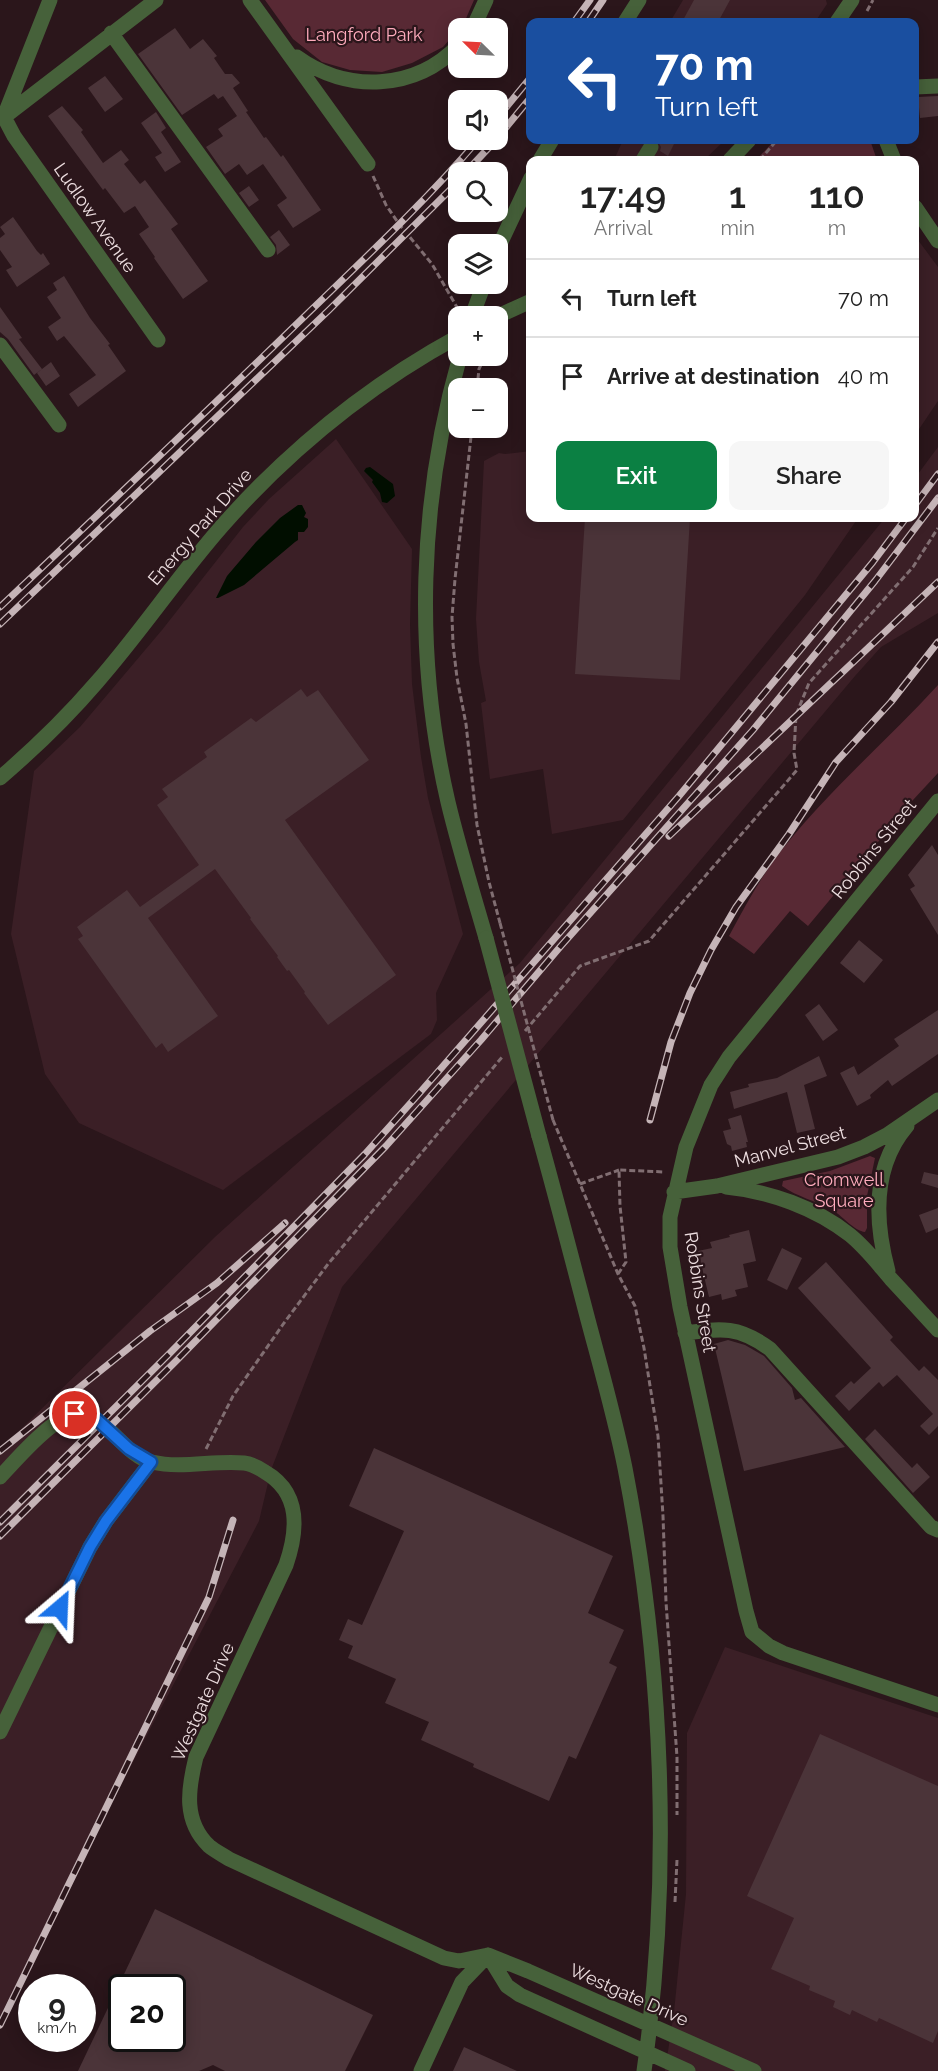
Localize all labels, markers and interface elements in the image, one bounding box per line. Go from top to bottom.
north arrow [448,18,508,78]
map controls [448,18,508,438]
park label: Langford Park [306,24,423,45]
text: 70 m [655,41,754,90]
icon: left [556,42,634,120]
button: sound [448,90,508,150]
text: Turn left [655,91,758,122]
street label: Ludlow Avenue [50,159,141,277]
button: search [448,162,508,222]
text: 17:49 [580,174,666,216]
text: 1 [729,174,746,216]
text: 110 [809,174,865,216]
text: Arrival [594,216,653,240]
text: min [720,216,755,240]
text: m [828,216,846,240]
button: layers [448,234,508,294]
icon: left [556,282,589,315]
text: Turn left [607,285,697,311]
text: 70 m [838,285,889,311]
button: + [448,306,508,366]
icon: arrive [556,360,589,393]
text: Arrive at destination [607,363,820,389]
text: 40 m [838,363,889,389]
button: − [448,378,508,438]
button: Exit [556,441,717,510]
button: Share [729,441,889,510]
street label: Energy Park Drive [143,464,256,589]
street label: Robbins Street [827,795,920,903]
street label: Manvel Street [732,1122,848,1171]
park label: Cromwell Square [804,1169,884,1211]
street label: Robbins Street [681,1230,720,1354]
pin [49,1388,100,1439]
icon: arrive [58,1397,91,1430]
position arrow [28,1576,92,1640]
street label: Westgate Drive [167,1639,238,1764]
street label: Westgate Drive [567,1959,692,2030]
speed limit sign: 20 [108,1974,186,2052]
text: 9 [48,1988,66,2023]
text: km/h [37,2019,77,2037]

